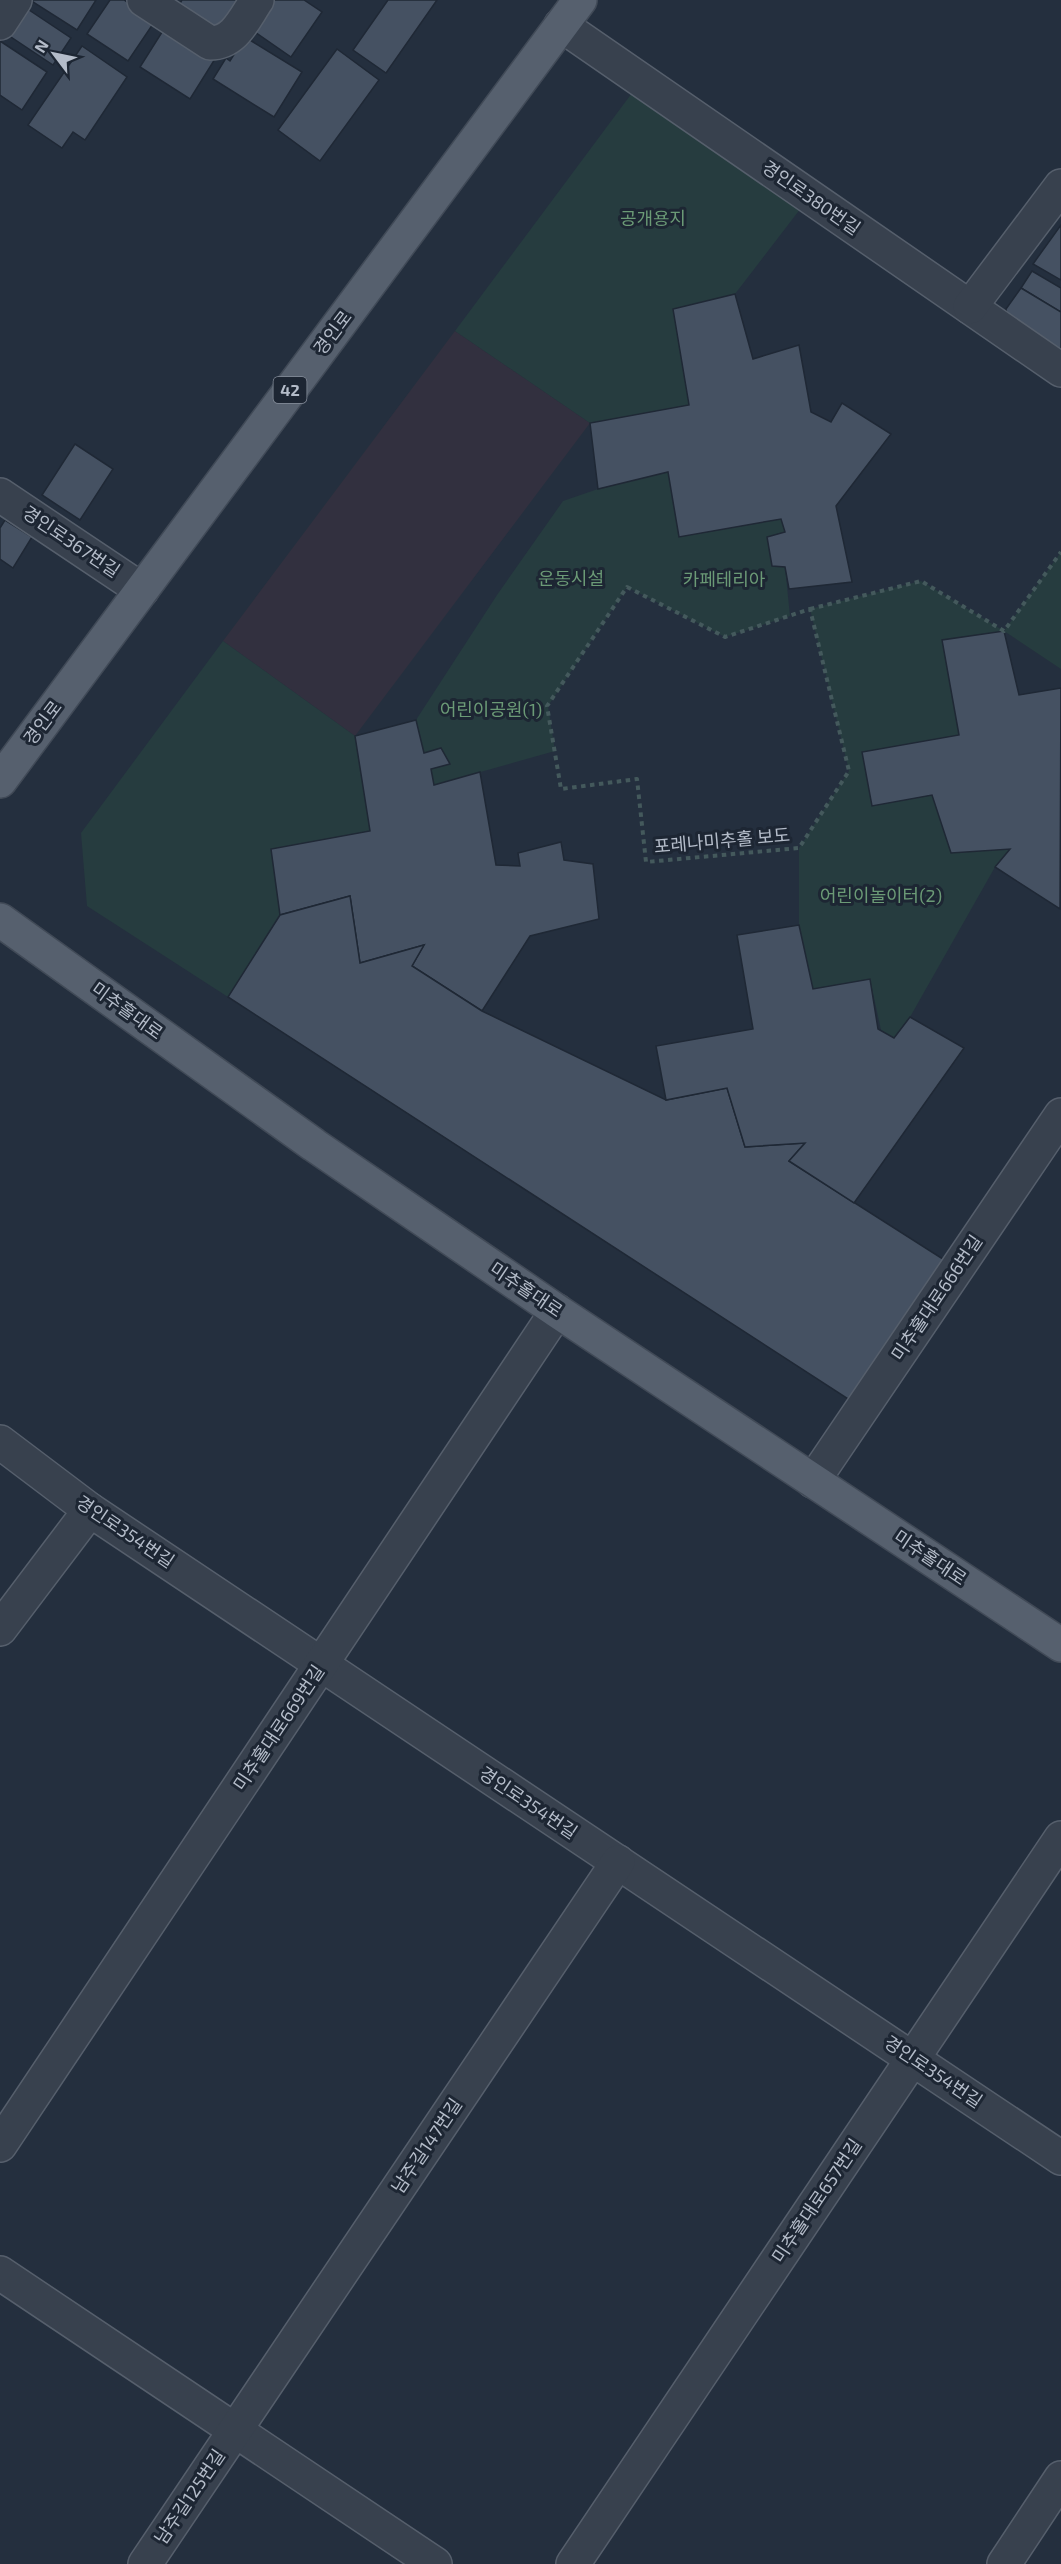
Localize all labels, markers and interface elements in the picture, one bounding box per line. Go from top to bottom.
north arrow [24,24,84,84]
text: N [30,36,52,56]
street label: 경인로380번길 [758,155,865,239]
park label: 공개용지 [620,207,686,229]
street label: 경인로 [308,306,356,359]
road number: 42 [274,377,306,403]
street label: 경인로367번길 [19,501,124,582]
park label: 운동시설 [538,567,604,589]
park label: 카페테리아 [683,568,766,590]
street label: 경인로 [18,696,66,749]
park label: 어린이공원(1) [440,698,542,720]
street label: 포레나미추홀 보도 [653,823,791,857]
park label: 어린이놀이터(2) [820,884,942,906]
street label: 미추홀대로 [88,977,168,1043]
street label: 미추홀대로666번길 [886,1230,986,1364]
street label: 미추홀대로 [486,1257,567,1321]
street label: 경인로354번길 [72,1490,179,1572]
street label: 미추홀대로 [890,1525,971,1589]
street label: 미추홀대로669번길 [228,1660,328,1794]
street label: 경인로354번길 [475,1761,582,1843]
street label: 경인로354번길 [880,2030,987,2112]
street label: 남주길147번길 [386,2094,466,2197]
street label: 미추홀대로657번길 [766,2134,866,2267]
street label: 남주길125번길 [149,2445,229,2548]

